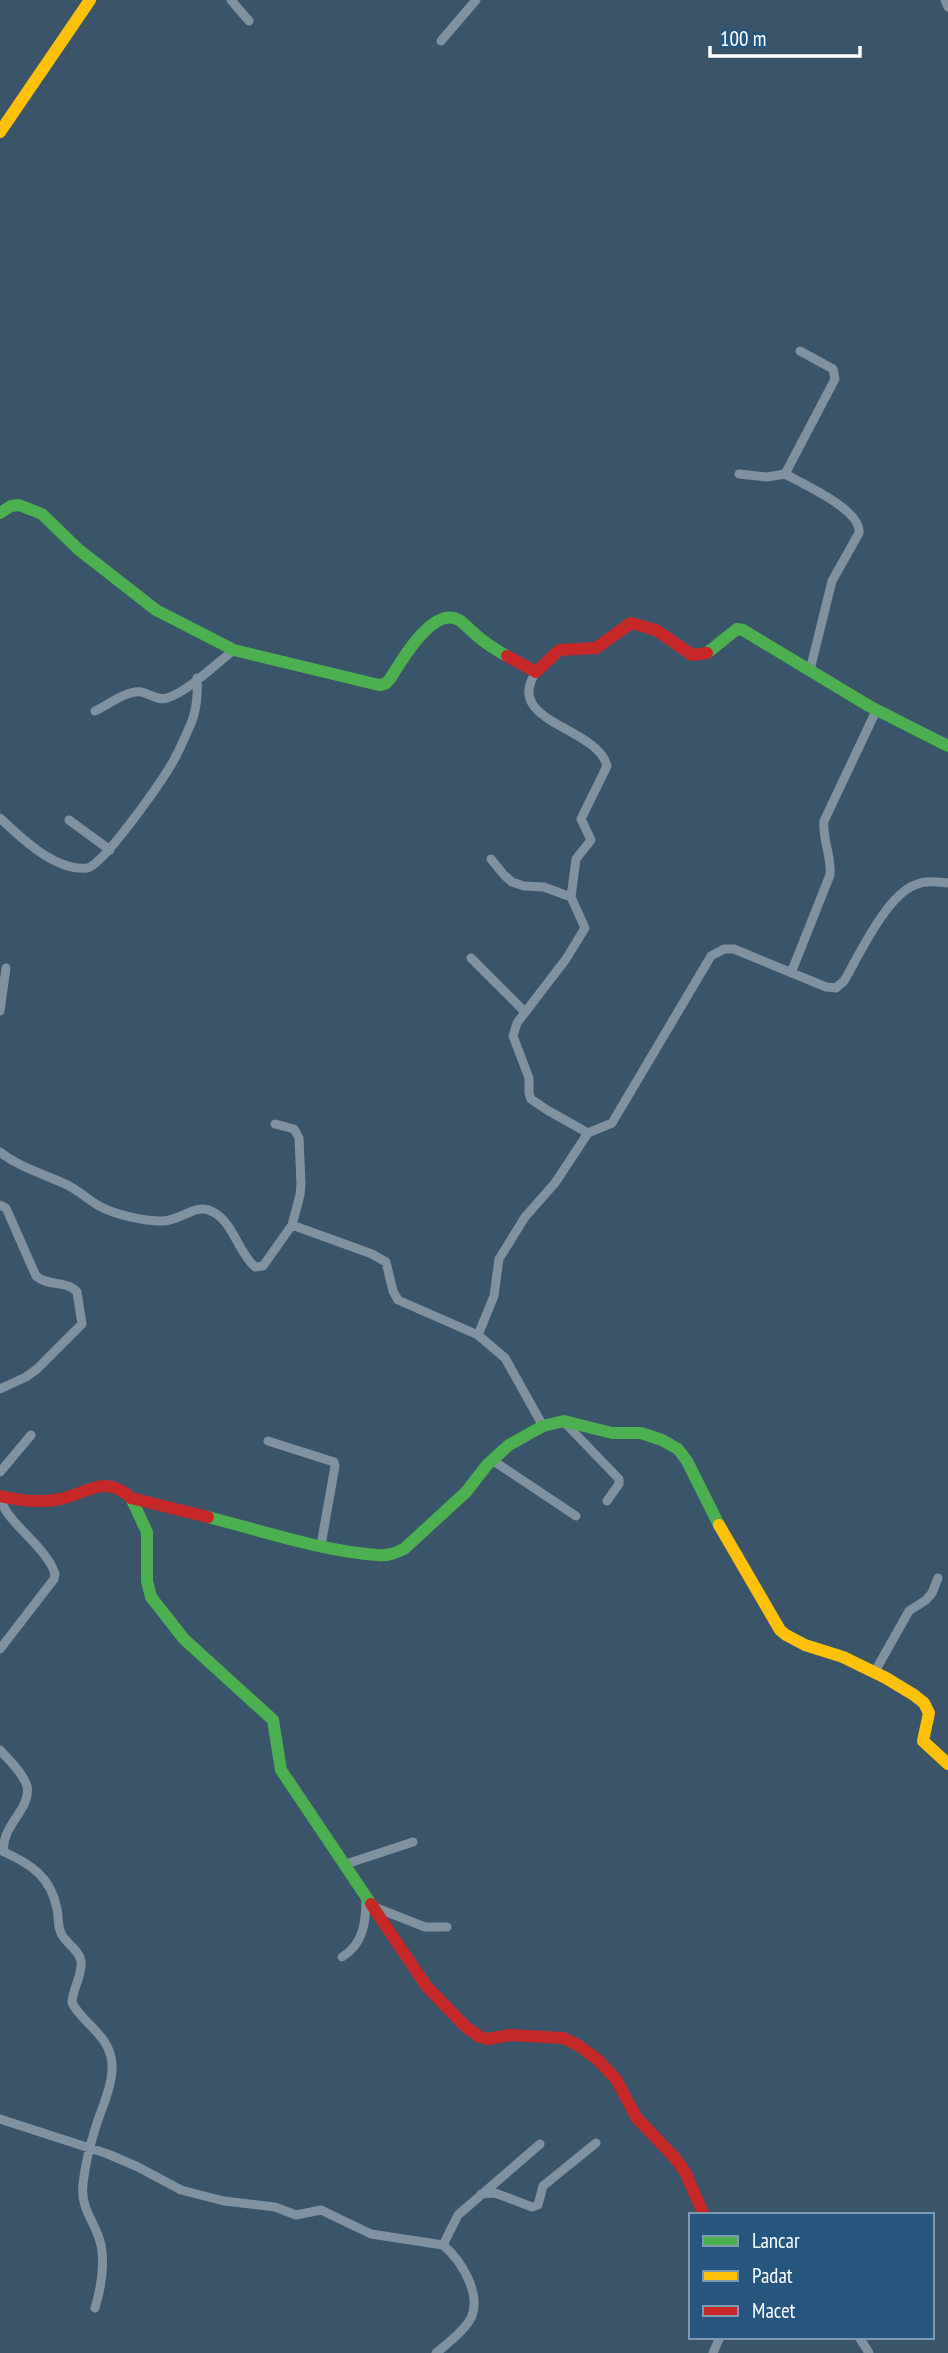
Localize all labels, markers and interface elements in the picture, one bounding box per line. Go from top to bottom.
scale bar [710,14,860,58]
text: 100 m [720,25,766,52]
legend [689,2213,934,2339]
text: Lancar [752,2227,800,2254]
text: Padat [752,2262,793,2289]
text: Macet [752,2297,796,2324]

